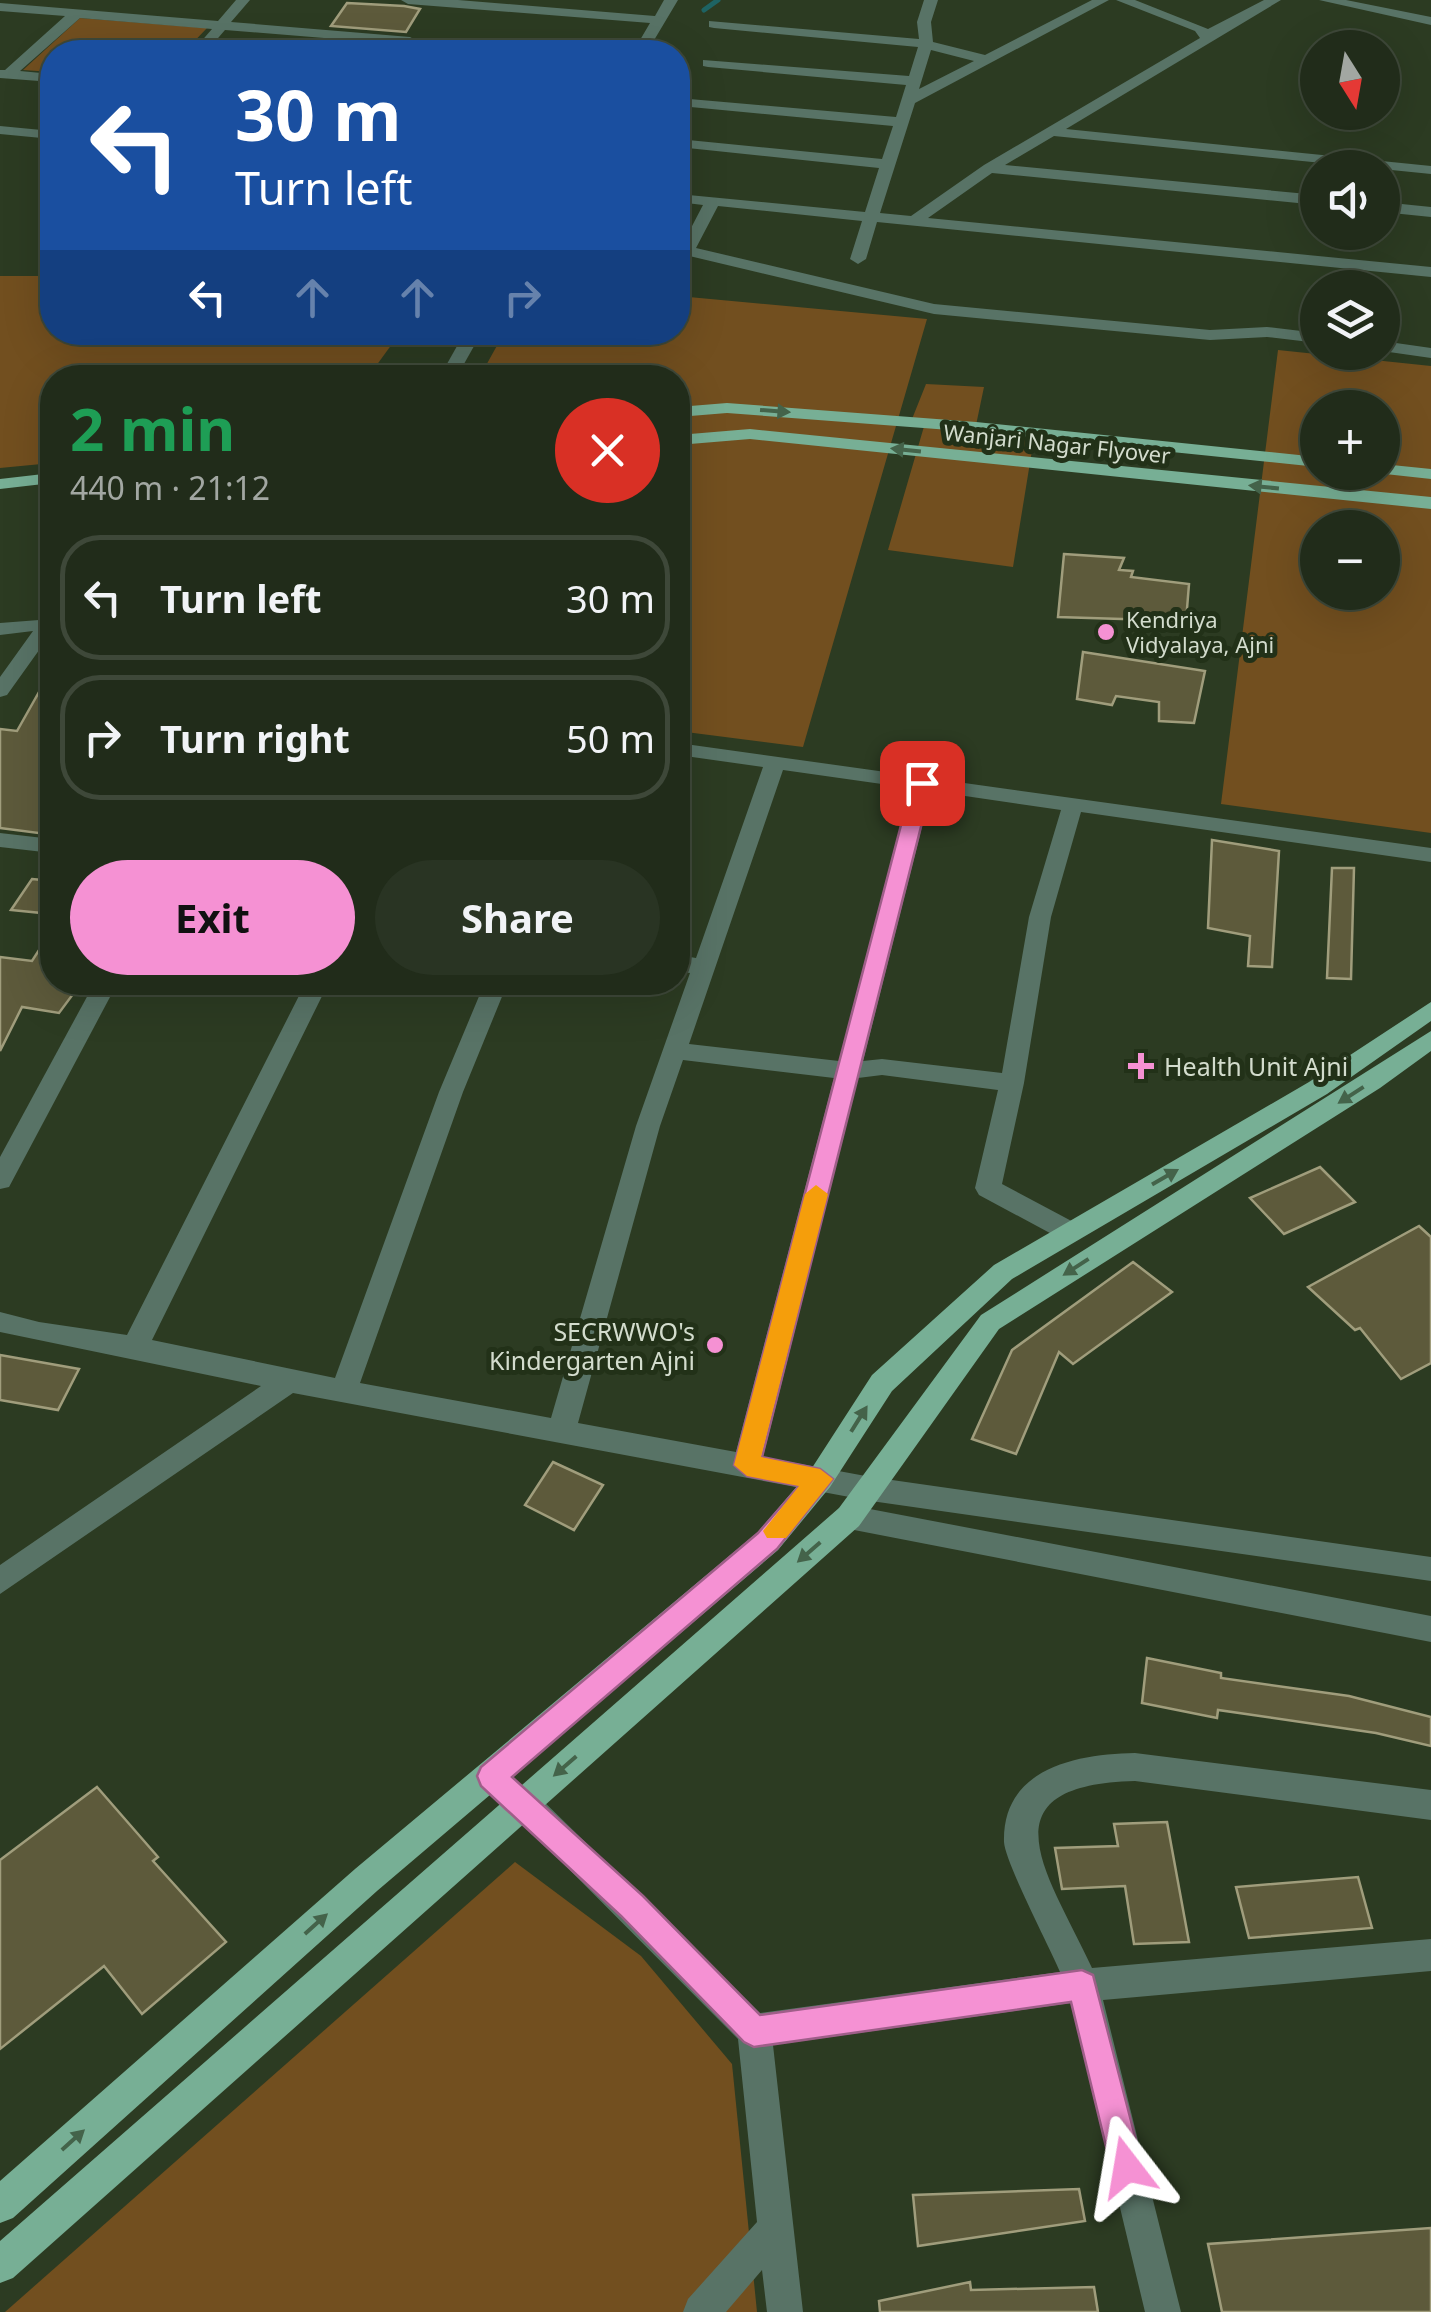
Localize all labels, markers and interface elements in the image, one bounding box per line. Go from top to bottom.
north arrow [1300,30,1400,130]
map controls [1300,30,1400,610]
text: 30 m [235,66,402,162]
icon: left [70,80,200,210]
button: sound [1300,150,1400,250]
text: Turn left [235,157,412,218]
icon: left [180,270,235,325]
icon: ahead [285,270,340,325]
icon: ahead [390,270,445,325]
icon: right [495,270,550,325]
button: layers [1300,270,1400,370]
text: 2 min [70,387,235,469]
button: + [1300,390,1400,490]
button: close [555,398,660,503]
one-way arrow [759,404,791,420]
street label: Wanjari Nagar Flyover [942,416,1172,470]
one-way arrow [890,442,922,458]
text: 440 m · 21:12 [70,466,270,509]
one-way arrow [1248,479,1280,495]
button: − [1300,510,1400,610]
icon: left [75,570,130,625]
text: Turn left [160,572,322,624]
text: 30 m [566,572,655,624]
place label: Kendriya Vidyalaya, Ajni [1126,604,1274,659]
marker: Kendriya Vidyalaya, Ajni [1095,621,1117,643]
icon: right [75,710,130,765]
text: Turn right [160,712,350,764]
text: 50 m [566,712,655,764]
pin [880,741,965,826]
icon: arrive [895,756,950,811]
button: Exit [70,860,355,975]
button: Share [375,860,660,975]
place label: Health Unit Ajni [1164,1049,1348,1083]
marker: Health Unit Ajni [1128,1053,1154,1079]
one-way arrow [1338,1085,1365,1103]
one-way arrow [1151,1168,1179,1186]
one-way arrow [1062,1258,1090,1276]
place label: SECRWWO's Kindergarten Ajni [489,1314,695,1377]
marker: SECRWWO's Kindergarten Ajni [704,1334,726,1356]
one-way arrow [849,1405,867,1433]
one-way arrow [797,1540,822,1562]
one-way arrow [553,1755,578,1777]
one-way arrow [303,1914,328,1936]
position arrow [1075,2115,1179,2219]
one-way arrow [61,2129,85,2152]

